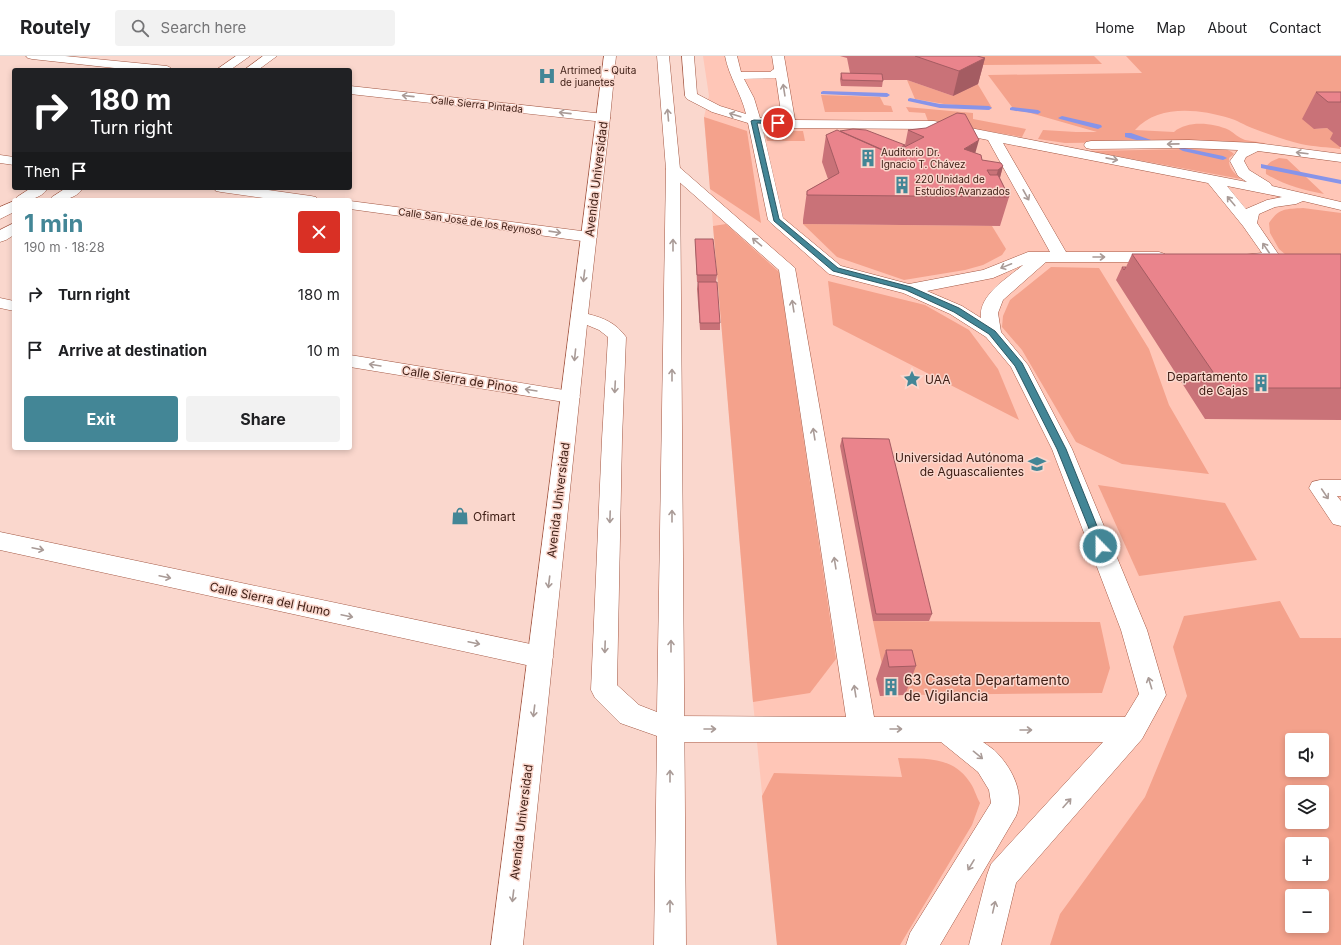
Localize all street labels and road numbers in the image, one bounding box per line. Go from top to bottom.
street label: Calle Sierra Pintada [430,93,524,115]
street label: Avenida Universidad [581,120,611,238]
street label: Calle San José de los Reynoso [397,205,543,237]
street label: Calle Sierra de Pinos [401,362,519,396]
street label: Avenida Universidad [543,441,573,559]
street label: Calle Sierra del Humo [208,579,332,619]
street label: Avenida Universidad [506,763,536,881]

